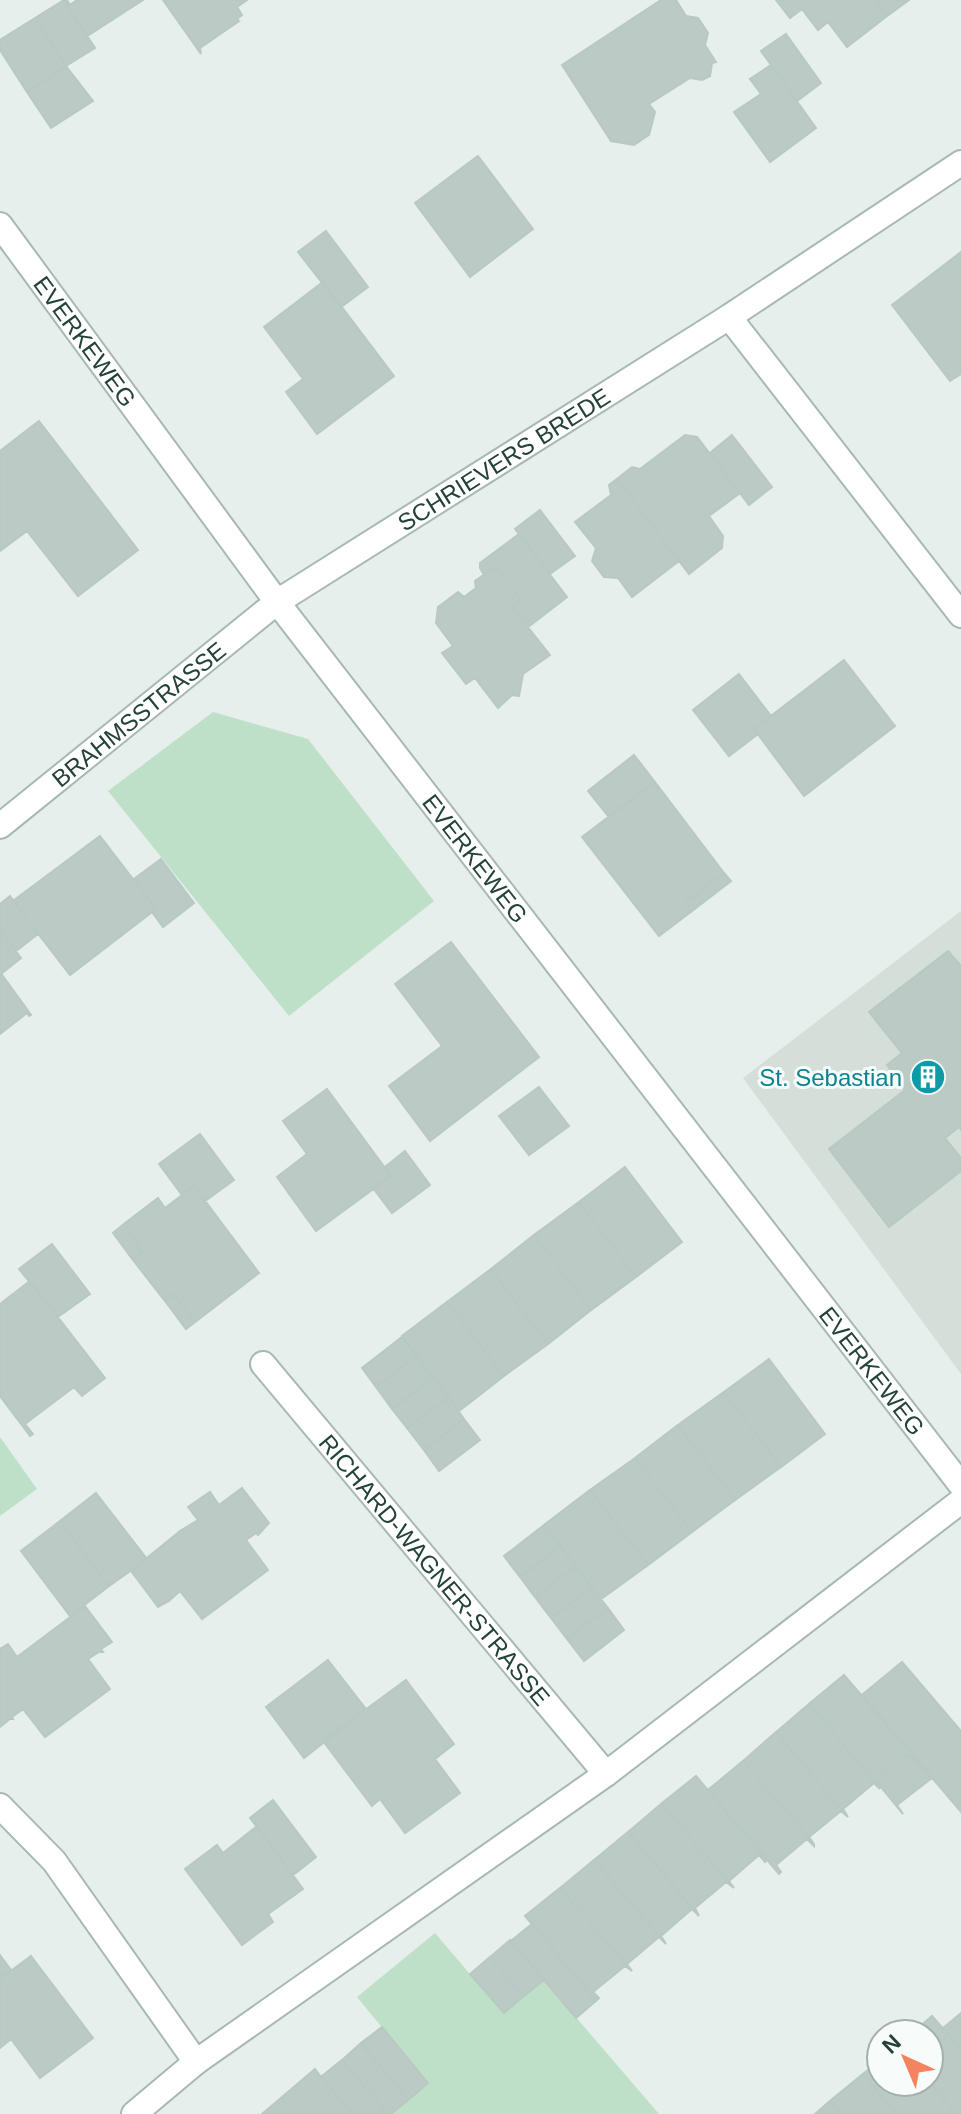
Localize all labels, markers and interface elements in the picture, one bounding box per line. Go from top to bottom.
street label: EVERKEWEG [29,271,142,411]
street label: SCHRIEVERS BREDE [392,382,615,536]
street label: BRAHMSSTRASSE [46,636,230,792]
street label: EVERKEWEG [417,789,534,928]
building icon: St. Sebastian [909,1058,947,1096]
place label: St. Sebastian [759,1064,902,1091]
street label: EVERKEWEG [814,1301,930,1440]
street label: RICHARD-WAGNER-STRASSE [314,1429,556,1710]
north arrow [865,2018,945,2098]
text: N [877,2029,906,2058]

